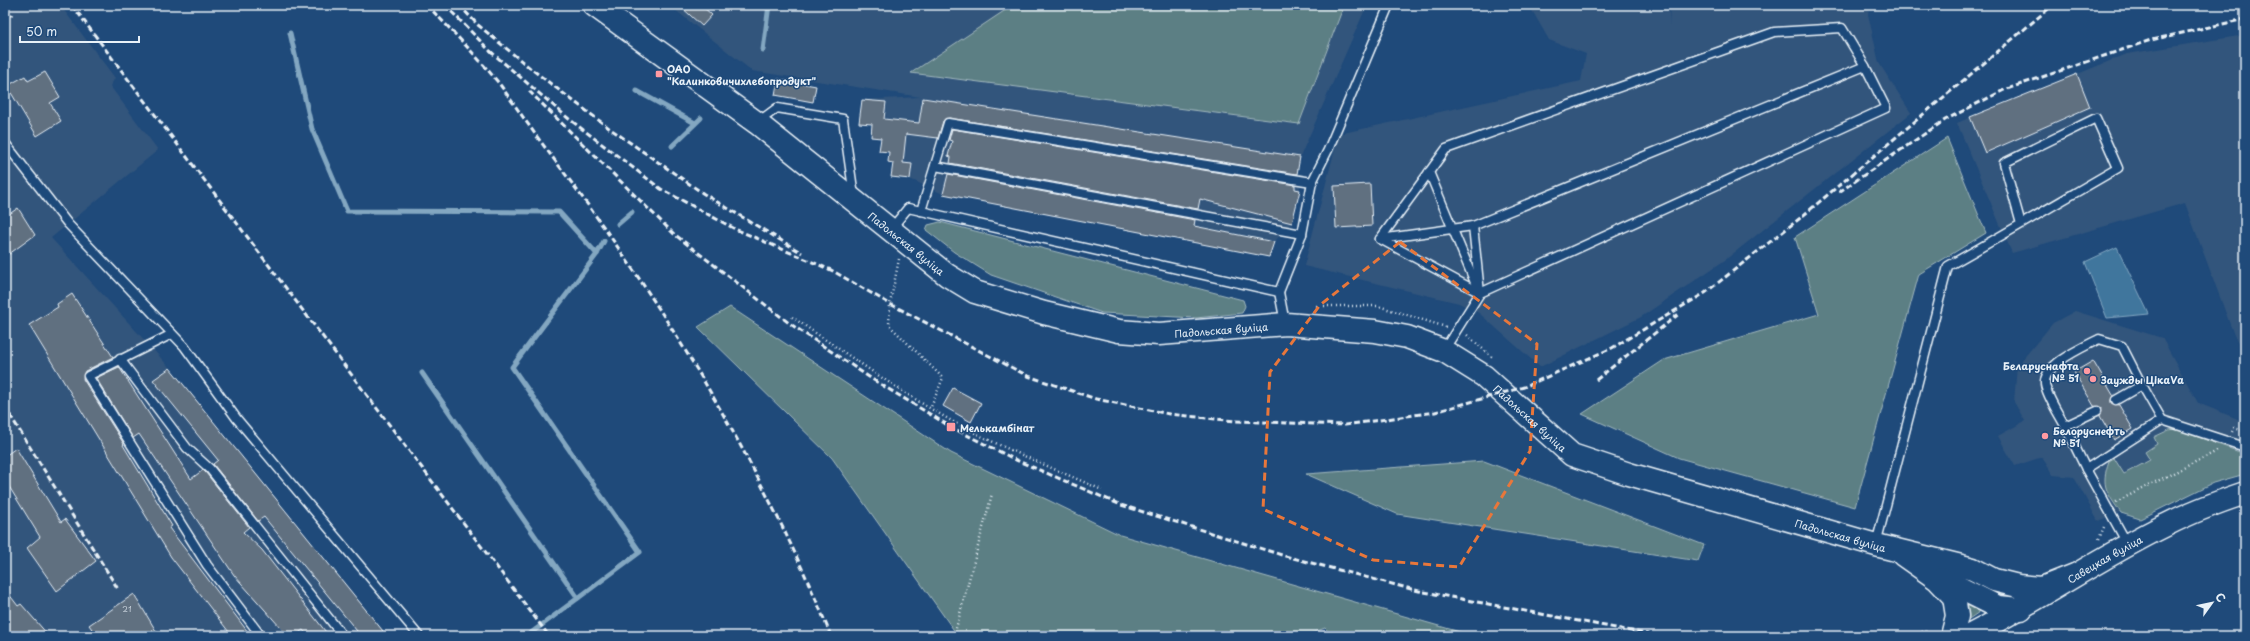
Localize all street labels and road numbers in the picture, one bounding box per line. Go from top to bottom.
street label: Падольская вуліца [865,208,949,279]
street label: Падольская вуліца [1174,318,1269,340]
street label: Падольская вуліца [1490,381,1571,455]
street label: Падольская вуліца [1793,515,1888,555]
street label: Савецкая вуліца [2064,531,2145,586]

